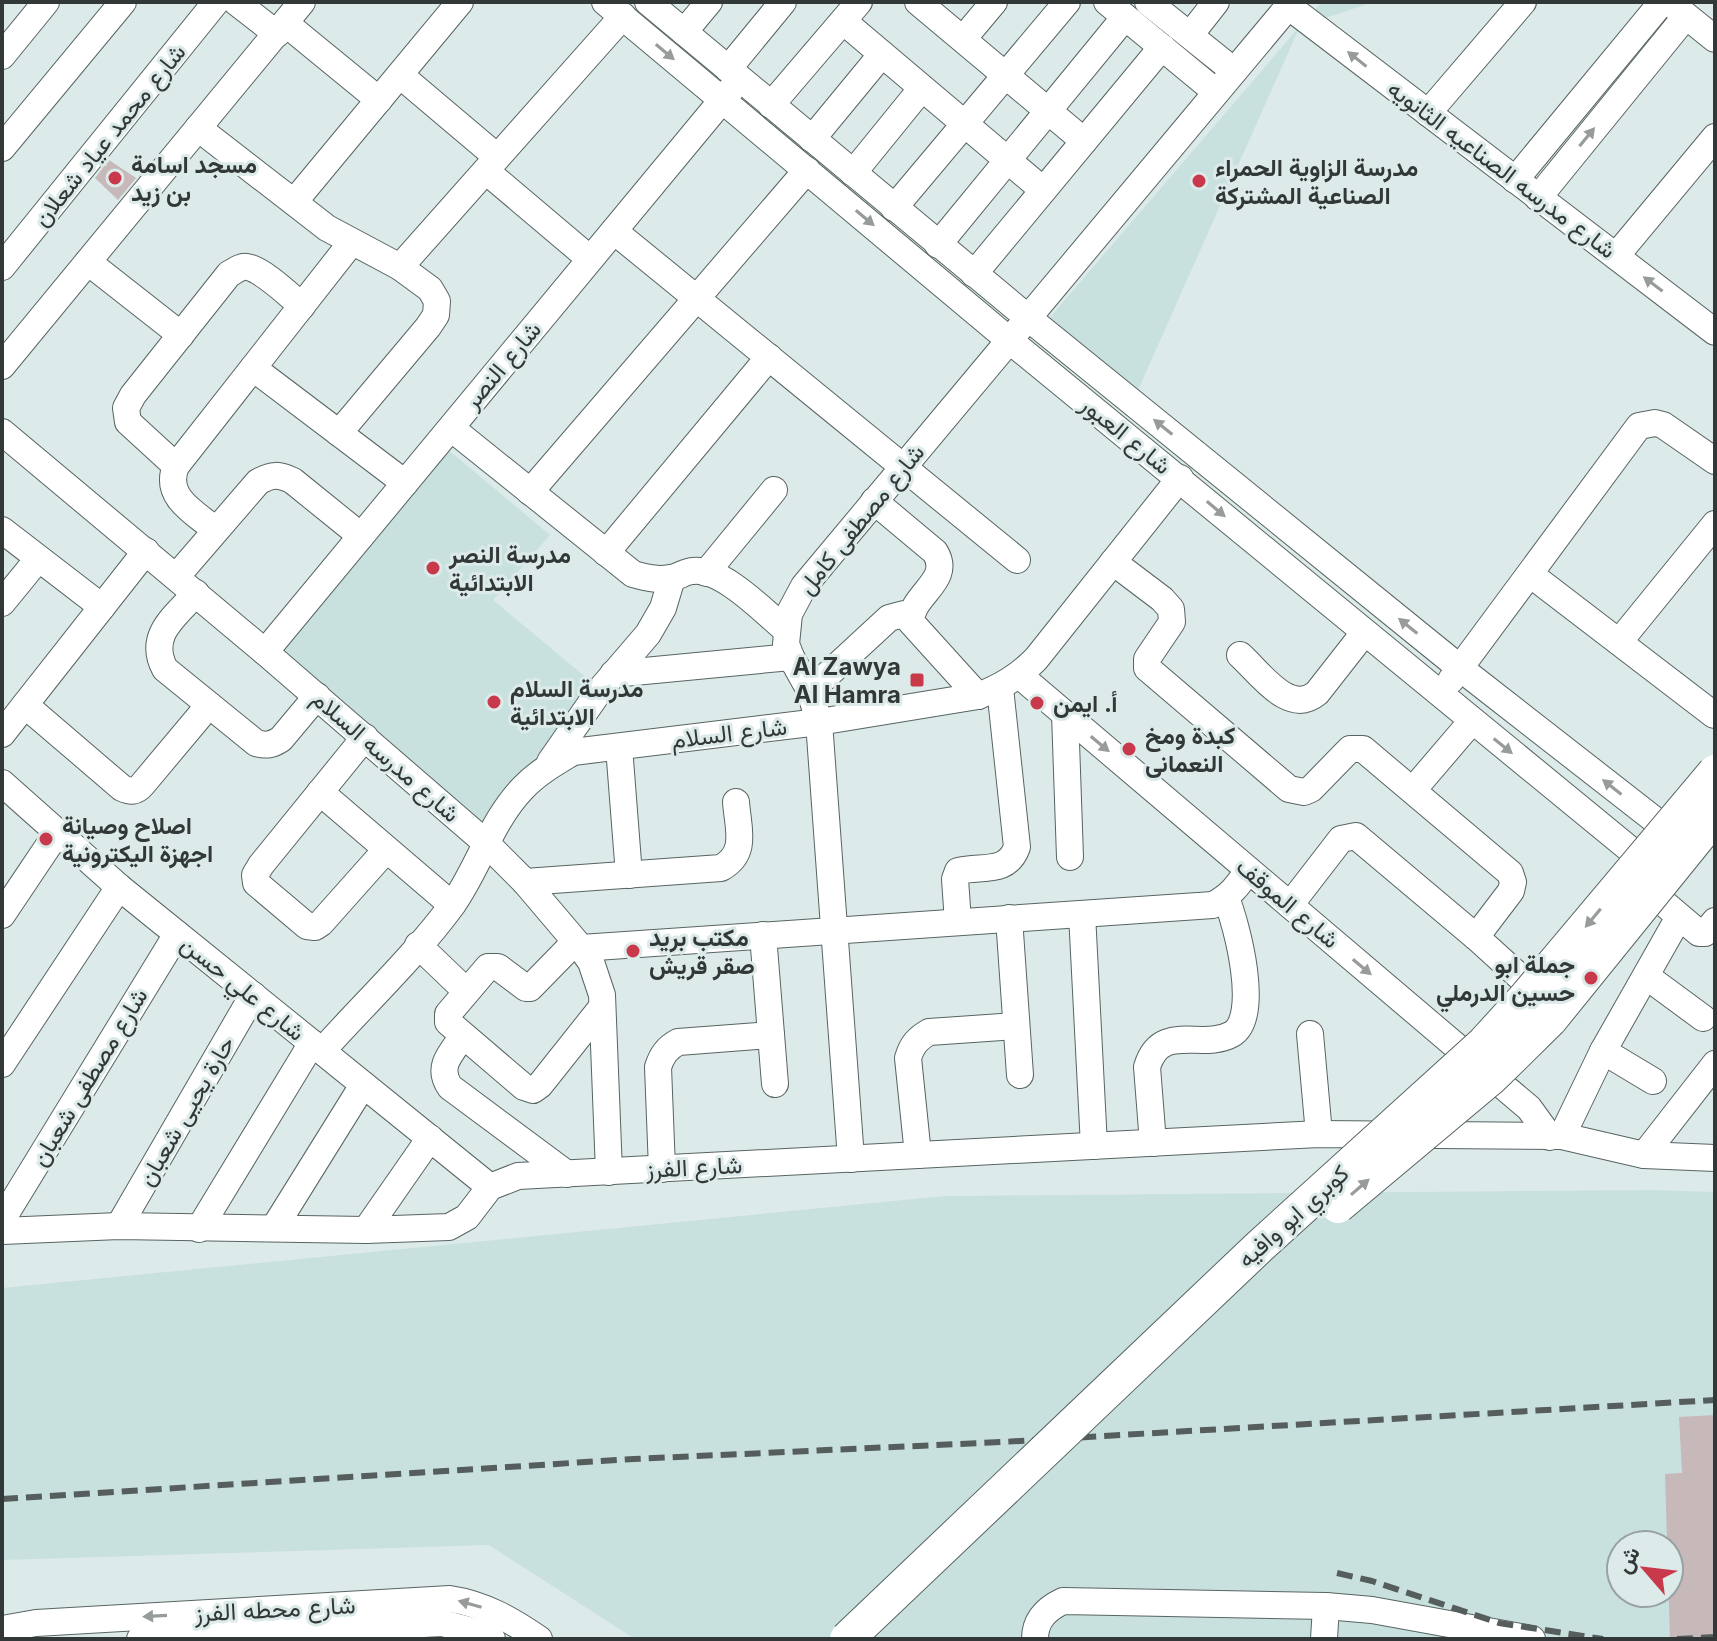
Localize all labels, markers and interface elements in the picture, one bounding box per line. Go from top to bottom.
street label: شارع محمد عياد شعلان [26,38,193,233]
one-way arrow [655,43,675,60]
one-way arrow [1347,51,1367,67]
street label: شارع مدرسه الصناعيه الثانويه [1381,74,1622,266]
one-way arrow [1578,128,1595,148]
place label: مسجد اسامة بن زيد [131,150,257,208]
place label: مدرسة الزاوية الحمراء الصناعية المشتركة [1215,153,1418,211]
marker: مسجد اسامة بن زيد [106,169,124,187]
marker: مدرسة الزاوية الحمراء الصناعية المشتركة [1190,172,1208,190]
one-way arrow [855,209,875,226]
one-way arrow [1643,277,1663,293]
street label: شارع النصر [456,315,549,417]
street label: شارع العبور [1073,389,1177,482]
one-way arrow [1153,419,1173,436]
street label: شارع مصطفى كامل [792,438,932,601]
one-way arrow [1206,500,1226,517]
place label: مدرسة النصر الابتدائية [448,540,571,597]
marker: مدرسة النصر الابتدائية [424,559,442,577]
one-way arrow [1398,618,1418,635]
place label: Al Zawya Al Hamra [792,652,901,709]
marker: Al Zawya Al Hamra [908,671,926,689]
place label: مدرسة السلام الابتدائية [510,674,644,731]
street label: شارع مدرسه السلام [305,684,466,830]
place label: أ. ايمن [1053,689,1117,718]
marker: مدرسة السلام الابتدائية [485,693,503,711]
marker: أ. ايمن [1028,694,1046,712]
street label: شارع السلام [669,712,789,756]
place label: كبدة ومخ النعمانى [1145,721,1236,778]
one-way arrow [1090,735,1110,752]
one-way arrow [1493,737,1513,754]
marker: كبدة ومخ النعمانى [1120,740,1138,758]
one-way arrow [1602,779,1622,795]
place label: اصلاح وصيانة اجهزة اليكترونية [62,811,213,869]
marker: اصلاح وصيانة اجهزة اليكترونية [37,830,55,848]
street label: شارع الموقف [1229,852,1345,956]
one-way arrow [1585,907,1602,927]
place label: مكتب بريد صقر قريش [649,923,755,981]
street label: شارع علي حسن [172,929,311,1051]
marker: مكتب بريد صقر قريش [624,942,642,960]
place label: جملة ابو حسين الدرملي [1436,950,1575,1013]
one-way arrow [1353,957,1372,975]
marker: جملة ابو حسين الدرملي [1582,969,1600,987]
street label: شارع مصطفى شعبان [24,983,155,1172]
street label: حارة يحيى شعبان [131,1031,241,1192]
street label: شارع الفرز [644,1150,743,1186]
street label: كوبري ابو وافيه [1231,1158,1358,1277]
one-way arrow [1351,1178,1370,1196]
north arrow [1605,1529,1685,1609]
text: ش [1610,1542,1646,1578]
street label: شارع محطه الفرز [193,1590,356,1630]
one-way arrow [458,1597,483,1609]
one-way arrow [143,1610,168,1623]

